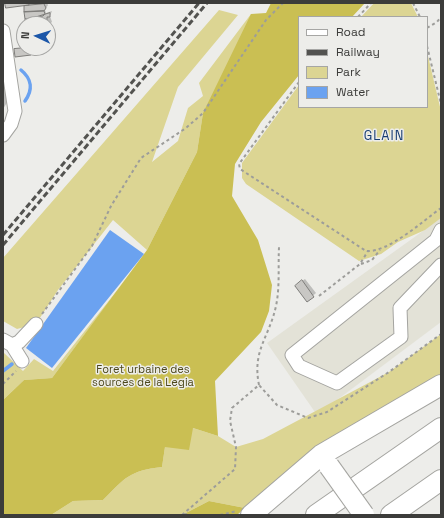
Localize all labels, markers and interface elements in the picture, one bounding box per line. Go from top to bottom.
north arrow [16,16,56,56]
legend [298,16,428,108]
text: Road [336,24,365,40]
text: N [18,31,32,39]
text: Railway [336,44,380,60]
text: Park [336,64,361,80]
text: Water [336,84,370,100]
district label: GLAIN [364,128,404,144]
park label: Foret urbaine des sources de la Legia [92,363,194,389]

